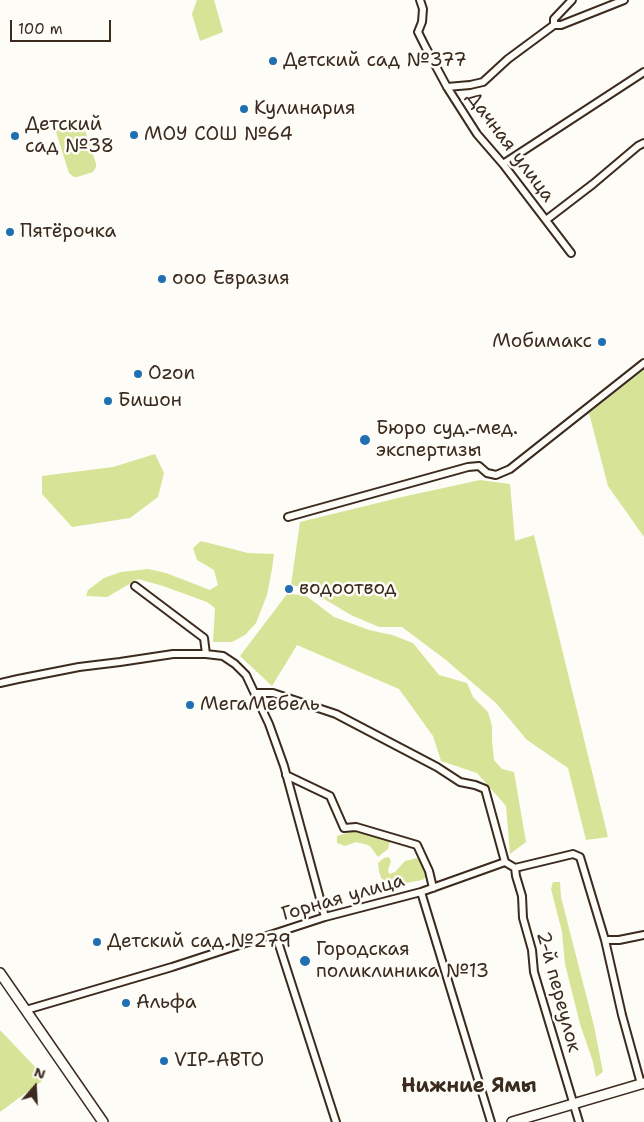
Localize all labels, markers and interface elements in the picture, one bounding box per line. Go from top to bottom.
scale bar [12,10,114,42]
text: 100 m [18,19,63,39]
place label: Детский сад №377 [283,50,467,72]
marker: Детский сад №377 [267,55,279,67]
street label: Дачная улица [461,87,559,207]
place label: Кулинария [254,98,356,120]
marker: Кулинария [238,103,250,115]
place label: Детский сад №38 [25,114,114,158]
place label: МОУ СОШ №64 [144,124,293,146]
marker: МОУ СОШ №64 [128,129,140,141]
marker: Детский сад №38 [9,130,21,142]
place label: Пятёрочка [20,221,116,243]
marker: Пятёрочка [4,226,16,238]
place label: ооо Евразия [172,268,290,290]
marker: ооо Евразия [156,273,168,285]
place label: Мобимакс [492,331,592,353]
marker: Мобимакс [596,336,608,348]
place label: Ozon [148,363,195,385]
marker: Ozon [132,368,144,380]
place label: Бишон [118,390,182,412]
marker: Бишон [102,395,114,407]
place label: Бюро суд.-мед. экспертизы [376,418,518,462]
marker: Бюро суд.-мед. экспертизы [358,433,372,447]
place label: водоотвод [299,578,397,600]
marker: водоотвод [283,583,295,595]
place label: МегаМебель [200,694,320,716]
marker: МегаМебель [184,699,196,711]
street label: Горная улица [279,870,407,926]
street label: 2-й переулок [531,929,585,1055]
place label: Детский сад №279 [107,931,291,953]
marker: Детский сад №279 [91,936,103,948]
place label: Городская поликлиника №13 [316,939,489,983]
marker: Городская поликлиника №13 [298,954,312,968]
place label: Альфа [136,992,197,1014]
marker: Альфа [120,997,132,1009]
place label: VIP-АВТО [174,1050,264,1072]
marker: VIP-АВТО [158,1055,170,1067]
north arrow [10,1062,60,1112]
text: N [32,1063,48,1083]
district label: Нижние Ямы [401,1075,537,1099]

